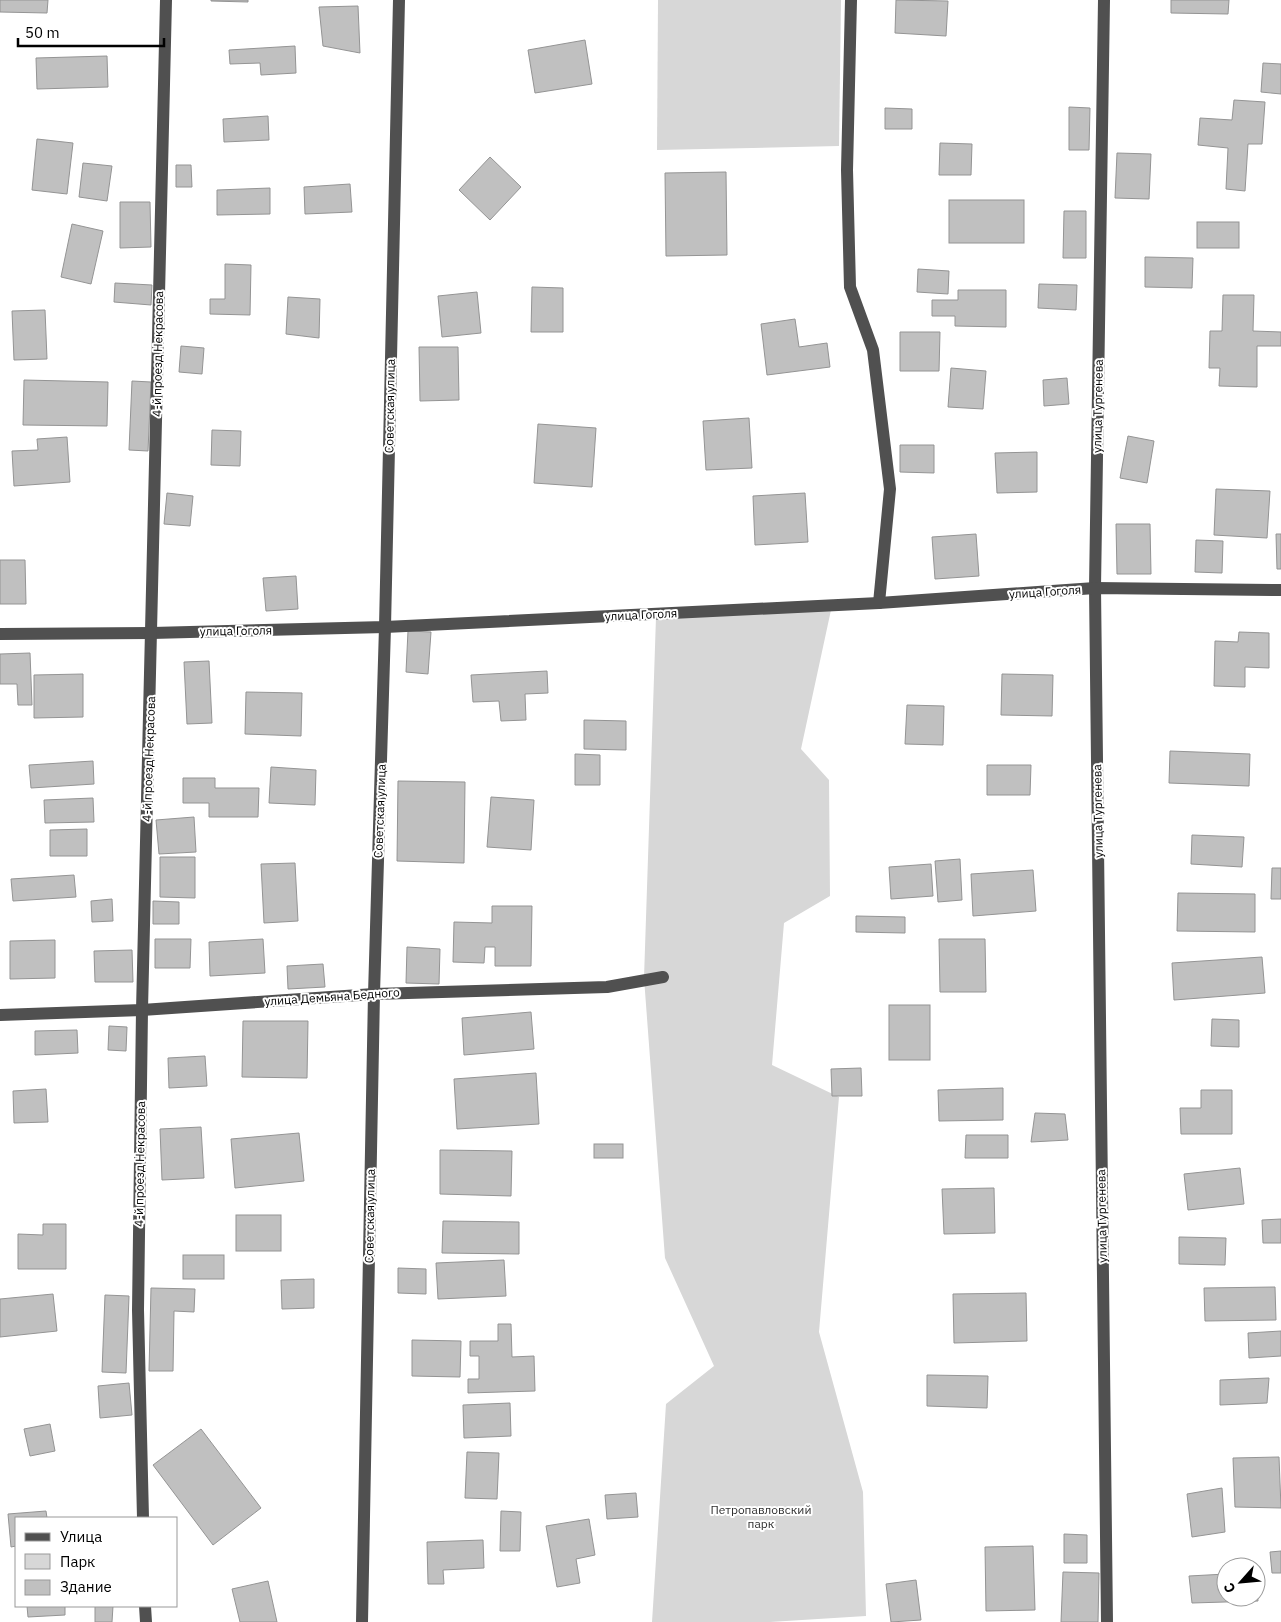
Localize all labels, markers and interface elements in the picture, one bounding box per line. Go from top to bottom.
scale bar [18,15,164,47]
text: 50 m [25,23,60,42]
street label: 4-й проезд Некрасова [149,290,166,417]
street label: Советская улица [381,358,398,453]
street label: улица Тургенева [1089,358,1106,453]
street label: улица Гоголя [1008,581,1082,602]
street label: улица Гоголя [604,605,678,624]
street label: улица Гоголя [200,622,272,639]
street label: 4-й проезд Некрасова [139,695,158,822]
street label: Советская улица [370,763,389,858]
street label: улица Тургенева [1089,763,1106,858]
street label: улица Демьяна Бедного [264,984,400,1009]
street label: 4-й проезд Некрасова [131,1100,148,1227]
street label: Советская улица [361,1168,378,1263]
street label: улица Тургенева [1093,1168,1110,1263]
park label: Петропавловский парк [711,1502,811,1531]
legend [15,1517,178,1607]
text: Улица [60,1527,102,1546]
text: Парк [60,1552,95,1571]
north arrow [1216,1557,1266,1607]
text: Здание [60,1577,112,1596]
text: С [1219,1580,1240,1596]

